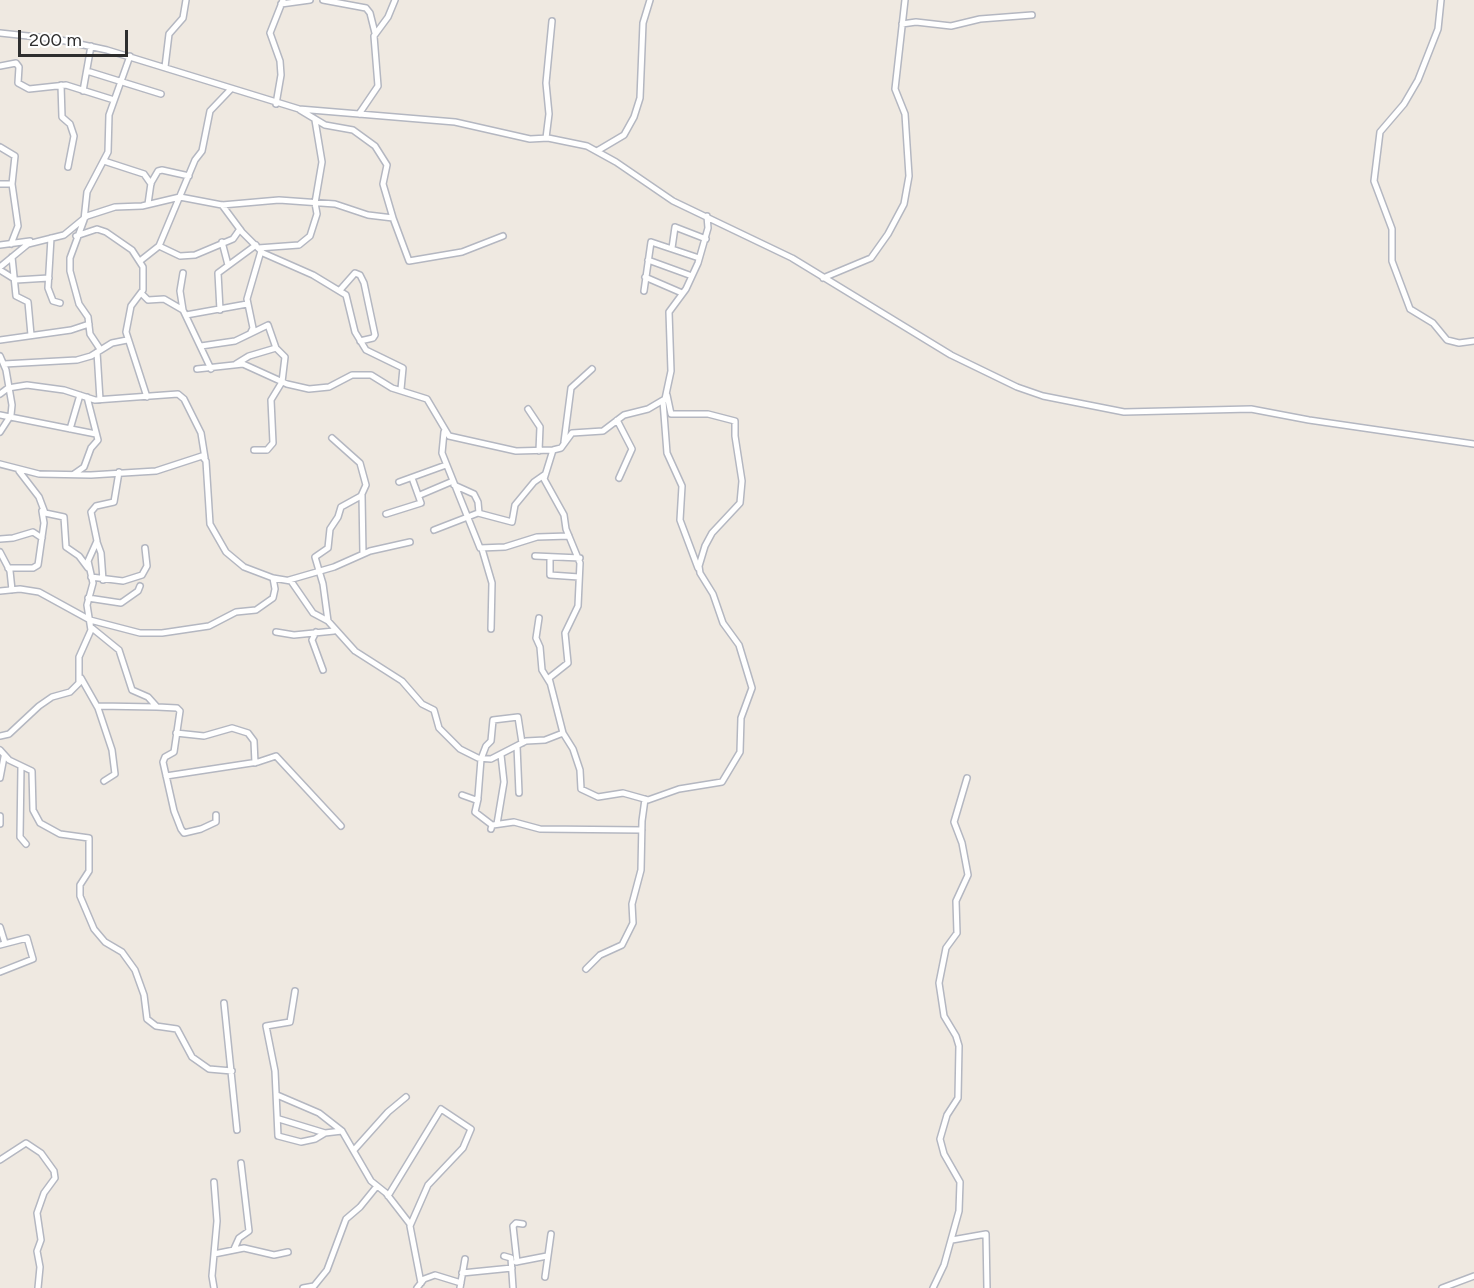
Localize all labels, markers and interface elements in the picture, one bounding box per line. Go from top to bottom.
scale bar [21,18,130,56]
text: 200 m [29,29,82,51]

